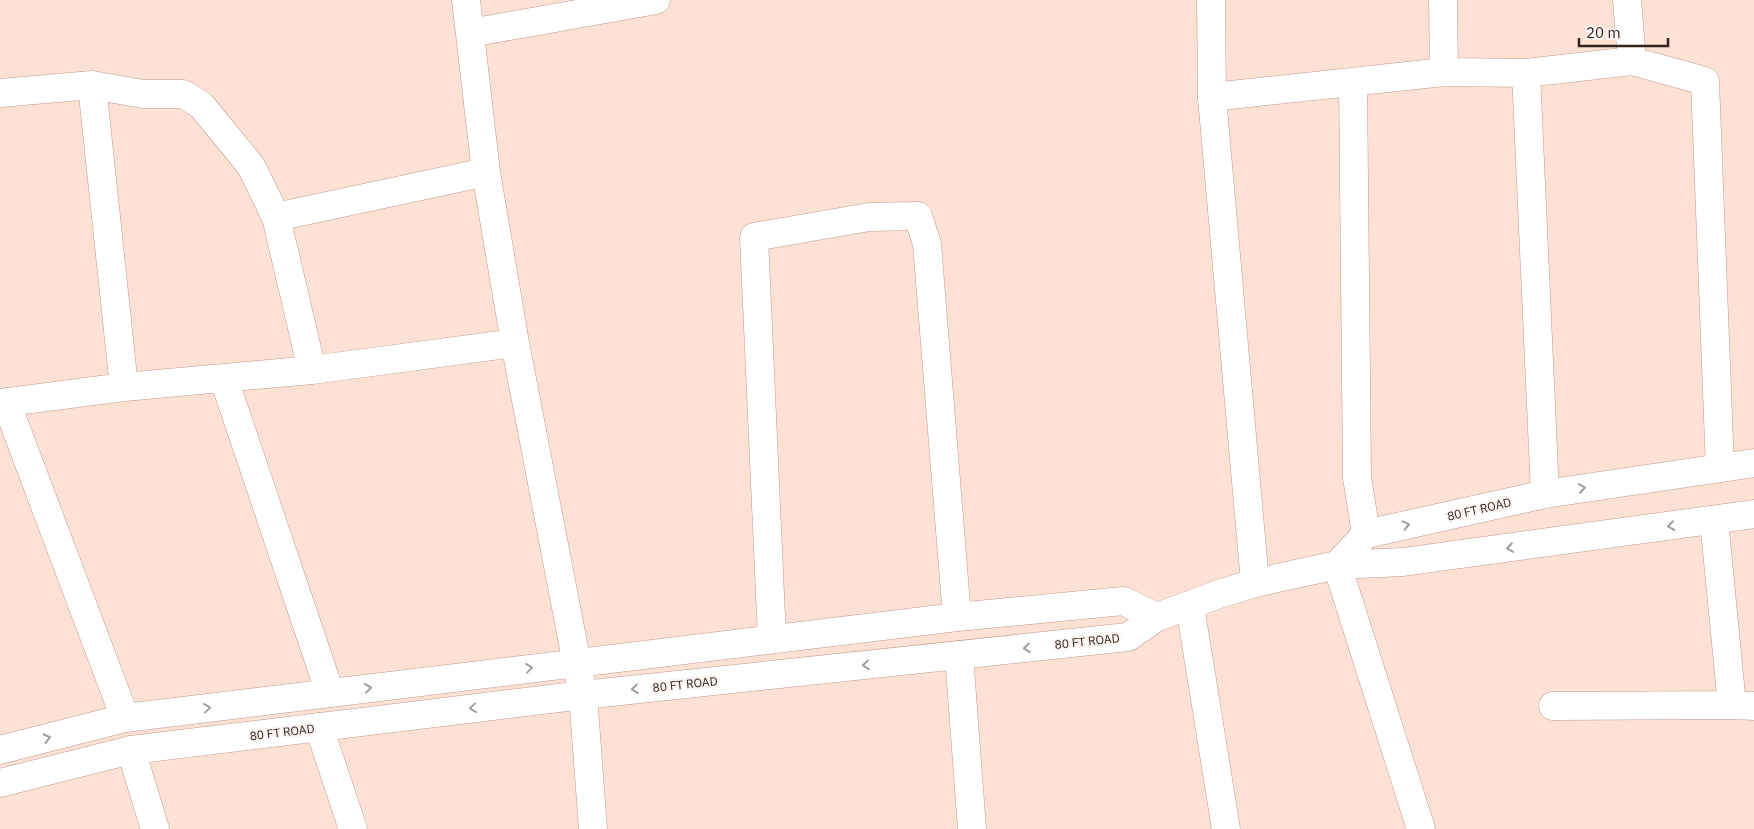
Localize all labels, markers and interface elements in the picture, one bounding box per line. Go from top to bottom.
scale bar [1579,15,1668,47]
text: 20 m [1586,23,1621,42]
one-way arrow [1578,484,1586,494]
street label: 80 FT ROAD [1446,494,1512,524]
one-way arrow [1401,520,1410,531]
one-way arrow [1667,520,1675,531]
one-way arrow [1506,542,1514,553]
street label: 80 FT ROAD [1054,630,1120,652]
one-way arrow [1023,642,1031,653]
one-way arrow [862,659,870,670]
one-way arrow [525,663,533,673]
street label: 80 FT ROAD [652,673,718,695]
one-way arrow [364,683,372,694]
one-way arrow [630,683,638,694]
one-way arrow [469,702,477,713]
one-way arrow [203,703,211,714]
street label: 80 FT ROAD [249,721,315,743]
one-way arrow [43,734,51,744]

